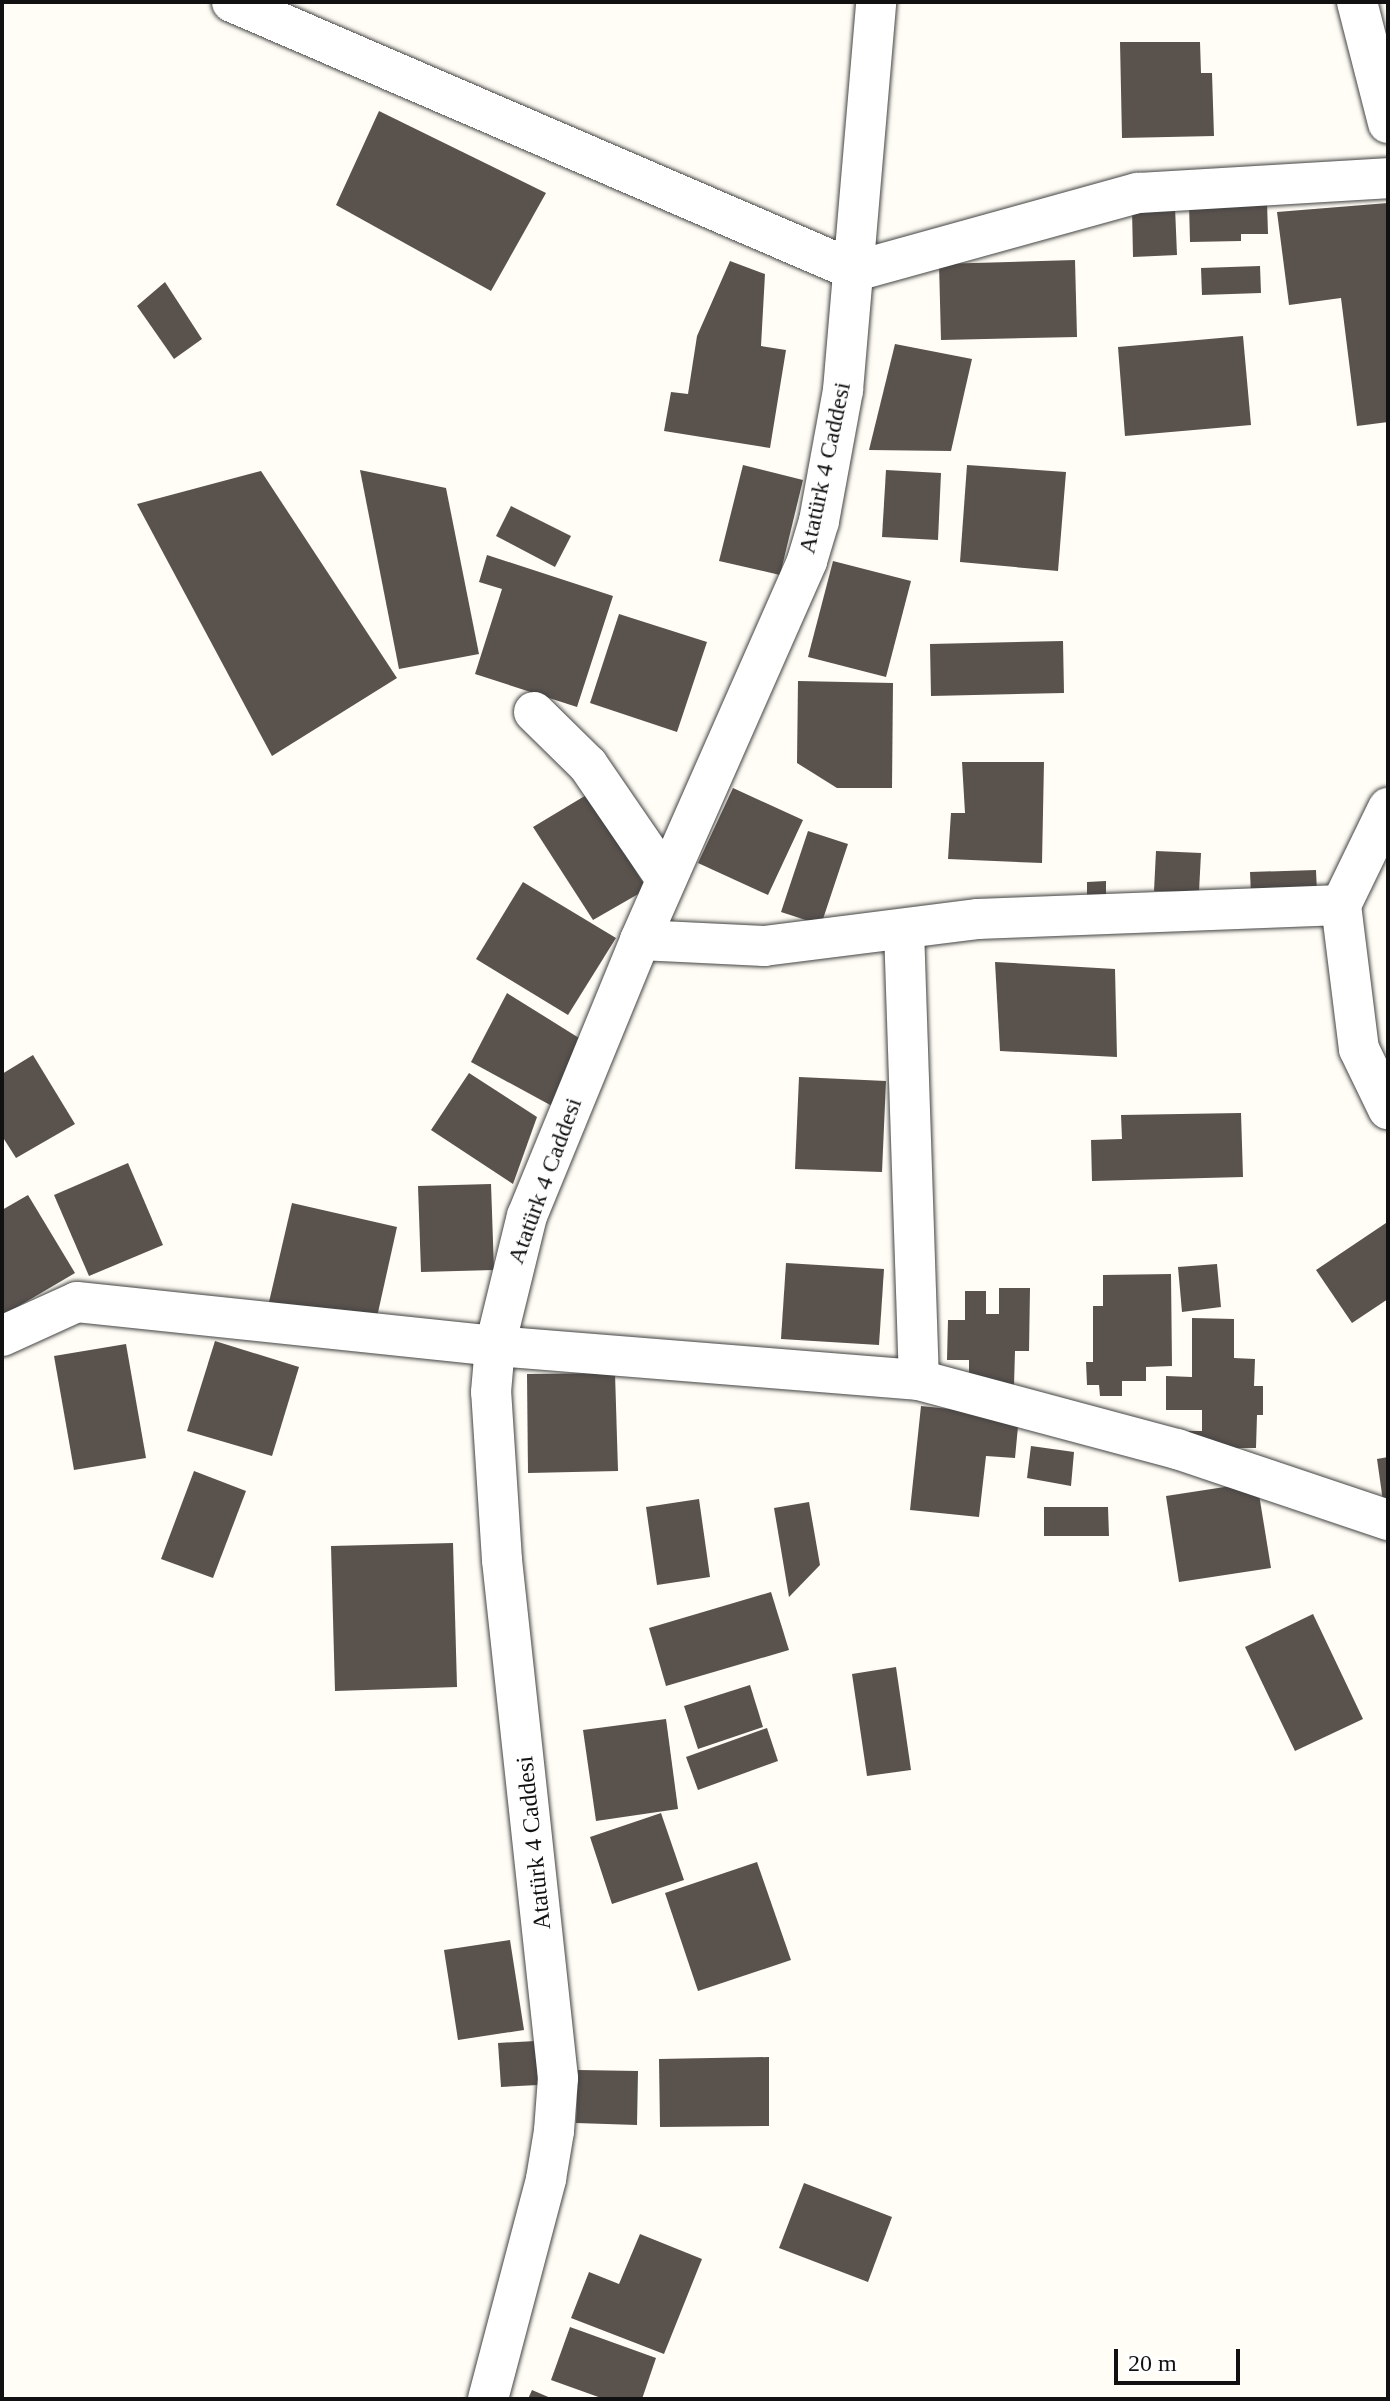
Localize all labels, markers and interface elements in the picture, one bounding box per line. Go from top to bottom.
street label: Atatürk 4 Caddesi [793,380,857,556]
street label: Atatürk 4 Caddesi [502,1094,588,1268]
street label: Atatürk 4 Caddesi [511,1755,557,1931]
scale bar [1118,2333,1244,2383]
text: 20 m [1128,2350,1177,2376]

